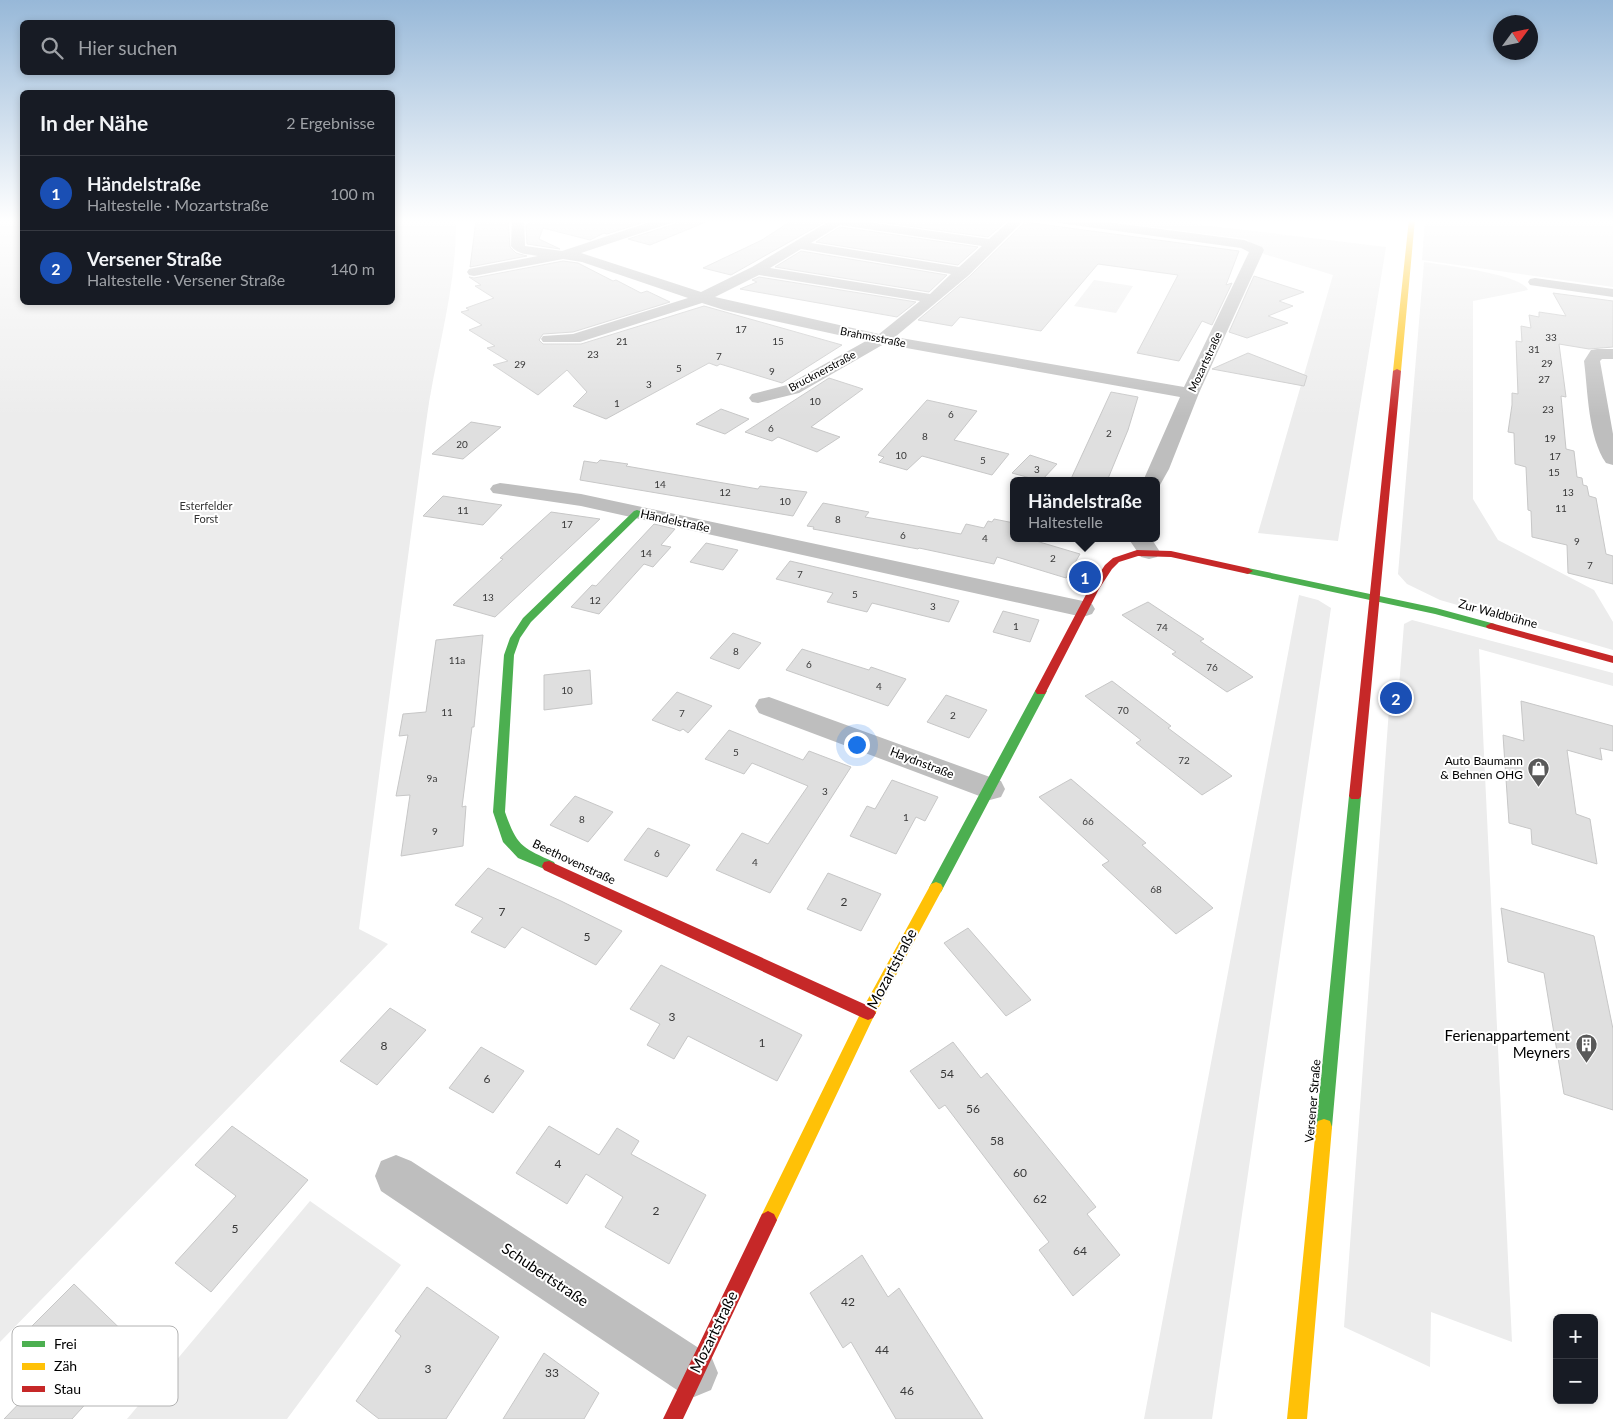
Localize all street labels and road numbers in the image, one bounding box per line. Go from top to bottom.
street label: Brahmsstraße [839,324,907,349]
street label: Mozartstraße [1185,329,1224,394]
street label: Brucknerstraße [786,347,858,394]
street label: Händelstraße [639,506,711,535]
street label: Zur Waldbühne [1457,596,1539,631]
street label: Haydnstraße [888,743,956,782]
street label: Beethovenstraße [530,836,618,887]
street label: Mozartstraße [862,925,920,1012]
street label: Versener Straße [1301,1059,1324,1143]
street label: Schubertstraße [499,1239,592,1310]
street label: Mozartstraße [686,1288,741,1375]

